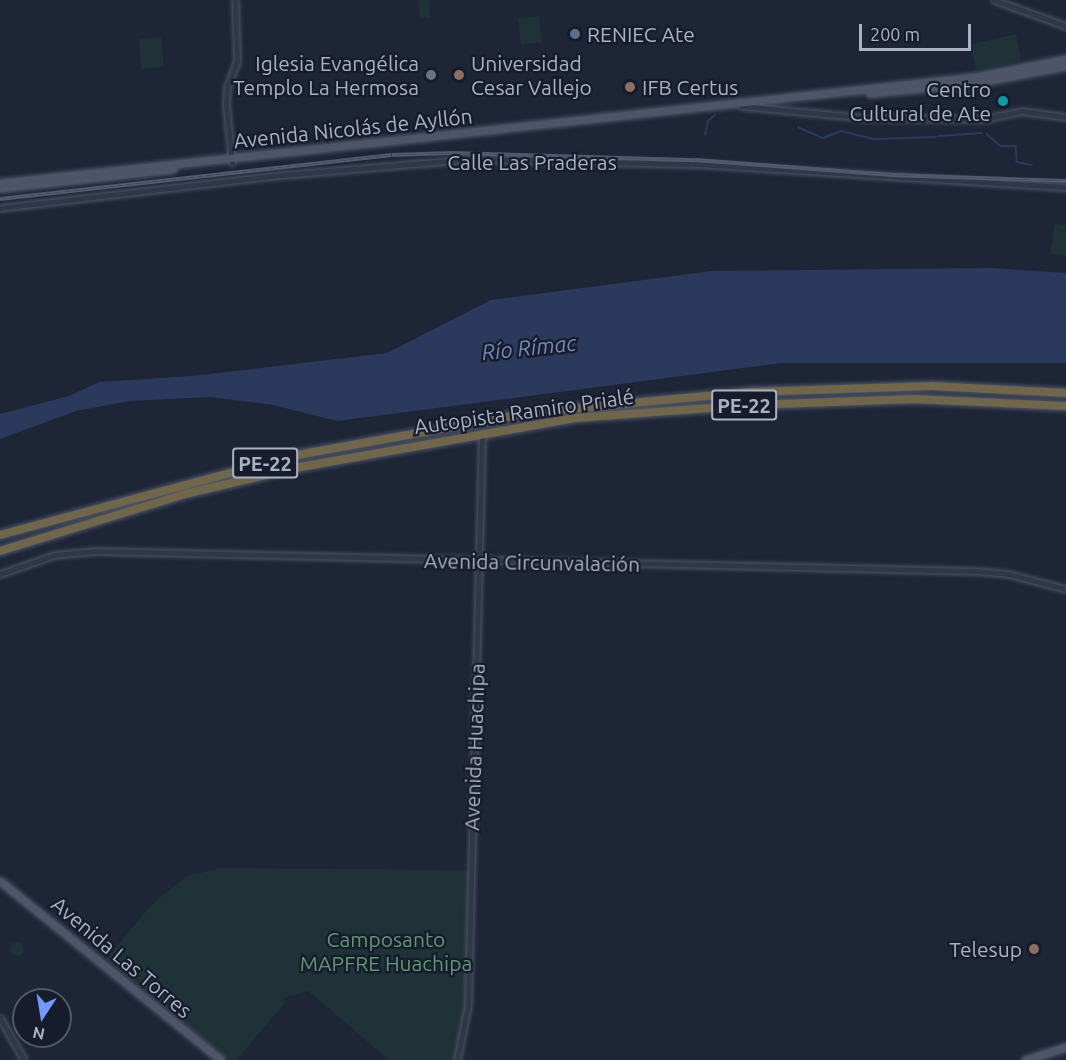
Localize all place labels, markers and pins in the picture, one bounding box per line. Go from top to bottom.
place label: RENIEC Ate [587,21,695,47]
marker: RENIEC Ate [568,27,582,41]
place label: Iglesia Evangélica Templo La Hermosa [233,50,419,100]
place label: Universidad Cesar Vallejo [471,50,592,100]
marker: Iglesia Evangélica Templo La Hermosa [424,68,438,82]
marker: Universidad Cesar Vallejo [452,68,466,82]
place label: IFB Certus [642,74,738,100]
place label: Centro Cultural de Ate [849,76,991,126]
marker: IFB Certus [623,80,637,94]
marker: Centro Cultural de Ate [996,94,1010,108]
place label: Telesup [949,936,1022,962]
marker: Telesup [1027,942,1041,956]

